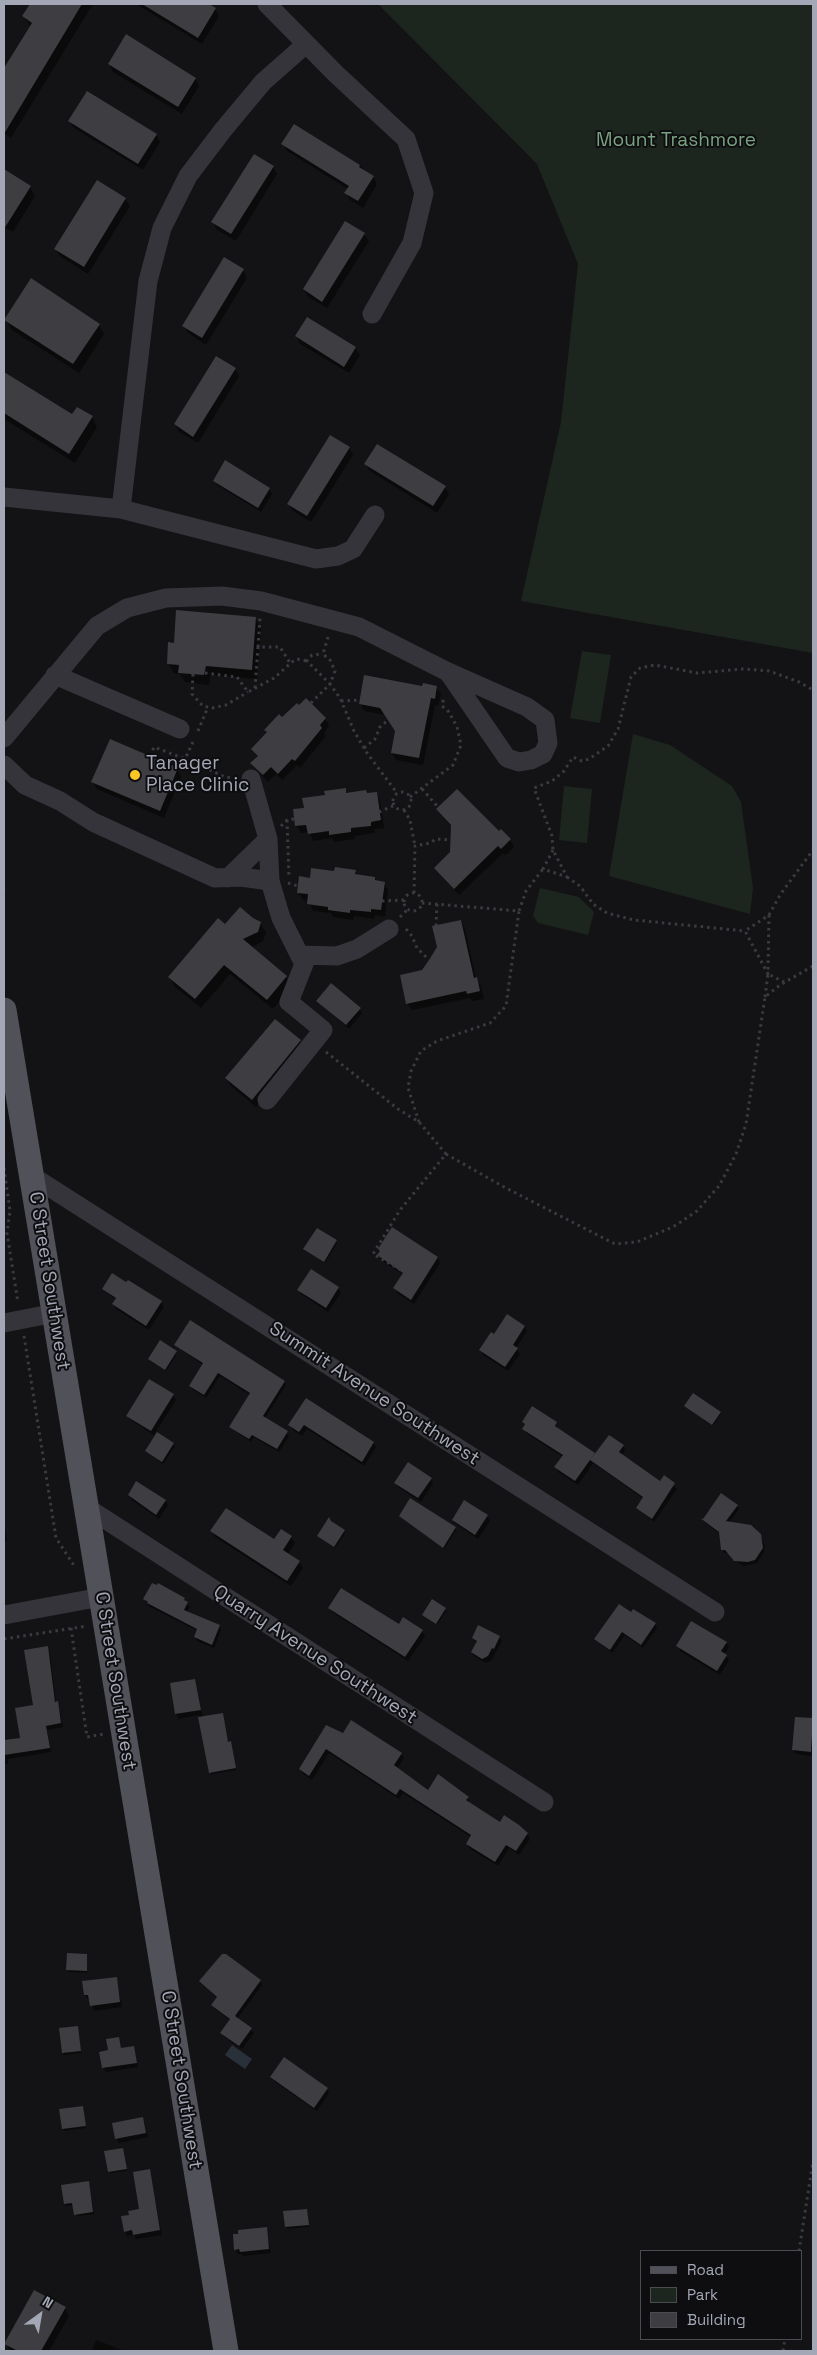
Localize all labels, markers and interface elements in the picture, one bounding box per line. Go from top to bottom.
park label: Mount Trashmore [596,130,756,152]
place label: Tanager Place Clinic [146,753,249,797]
marker: Tanager Place Clinic [128,768,142,782]
street label: C Street Southwest [24,1190,74,1372]
street label: Summit Avenue Southwest [264,1317,484,1471]
street label: Quarry Avenue Southwest [209,1581,421,1729]
street label: C Street Southwest [90,1590,140,1772]
street label: C Street Southwest [156,1989,206,2171]
legend [640,2250,802,2340]
text: Road [687,2260,724,2279]
text: Park [687,2285,718,2304]
north arrow [15,2290,65,2340]
text: N [39,2292,57,2312]
text: Building [687,2310,746,2329]

